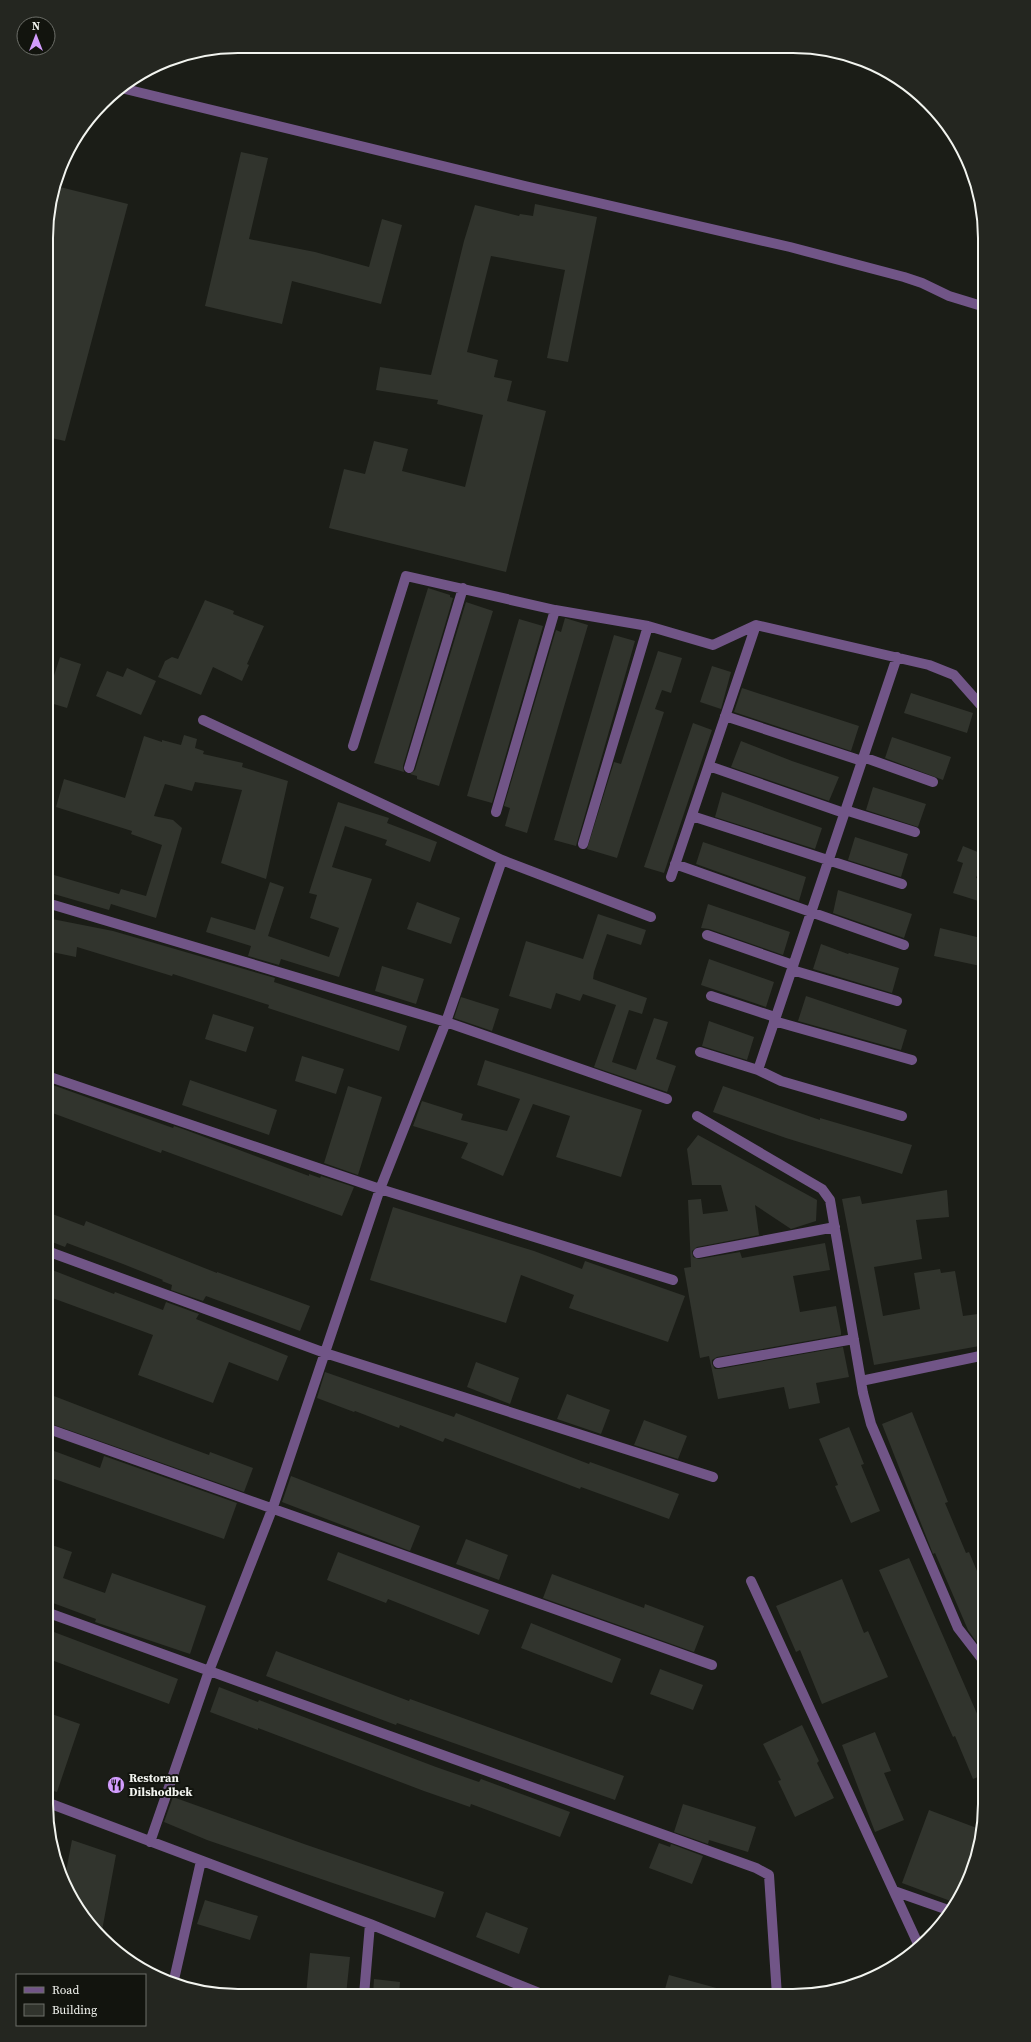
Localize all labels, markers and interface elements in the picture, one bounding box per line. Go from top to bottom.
north arrow [16,16,56,56]
text: N [32,19,40,34]
place label: Restoran Dilshodbek [129,1770,193,1800]
restaurant icon: Restoran Dilshodbek [106,1775,126,1795]
legend [16,1974,146,2026]
text: Road [52,1982,79,1998]
text: Building [52,2002,97,2018]

